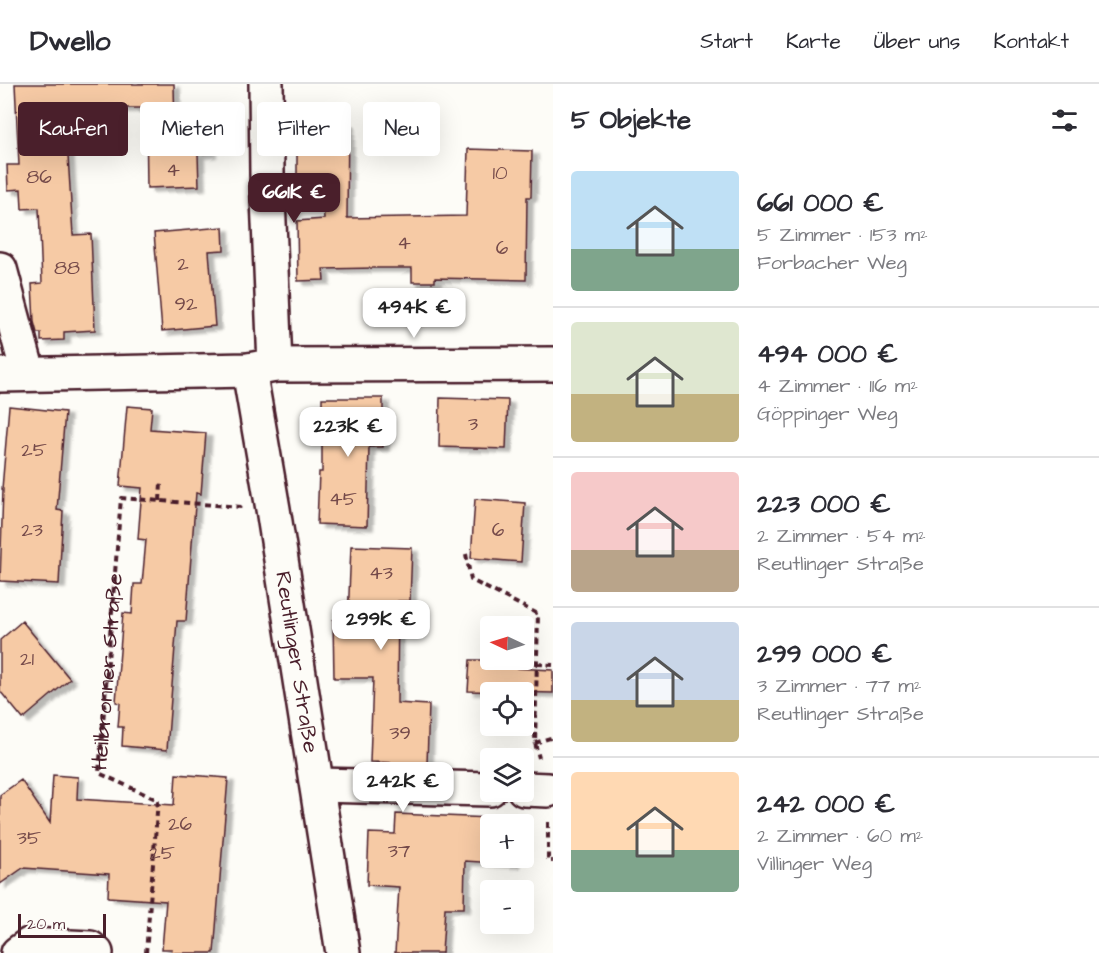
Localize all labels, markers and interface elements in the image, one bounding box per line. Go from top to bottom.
text: Dwello [30,22,111,61]
text: Start [700,27,753,56]
text: Karte [786,27,841,56]
text: Über uns [874,27,960,56]
text: Kontakt [993,27,1069,56]
chip: Kaufen [18,102,128,156]
chip: Mieten [140,102,245,156]
chip: Filter [257,102,351,156]
chip: Neu [363,102,440,156]
text: 5 Objekte [571,102,691,138]
icon: filters [1048,104,1081,137]
house number: 4 [166,156,180,184]
house number: 10 [492,159,508,187]
house number: 86 [26,163,52,191]
pin: 661K € [245,173,343,224]
text: 661K € [262,178,326,206]
text: 661 000 € [757,185,884,221]
icon: home [619,195,691,267]
text: 5 Zimmer · 153 m² [757,221,928,249]
house number: 4 [397,229,411,257]
house number: 6 [496,234,509,262]
text: Forbacher Weg [757,249,907,277]
house number: 2 [177,250,189,278]
house number: 88 [54,254,80,282]
pin: 494K € [365,288,463,339]
house number: 92 [175,290,198,318]
text: 494K € [377,293,451,321]
text: 494 000 € [757,336,898,372]
icon: home [619,346,691,418]
text: 4 Zimmer · 116 m² [757,372,918,400]
text: Göppinger Weg [757,400,898,428]
pin: 223K € [299,407,397,458]
house number: 3 [468,410,478,438]
text: 223K € [313,412,383,440]
house number: 25 [21,436,47,464]
house number: 45 [329,485,357,513]
text: 223 000 € [757,486,891,522]
icon: home [619,496,691,568]
house number: 23 [21,516,43,544]
house number: 6 [492,516,505,544]
text: 2 Zimmer · 54 m² [757,522,926,550]
text: Reutlinger Straße [757,550,924,578]
house number: 43 [369,559,393,587]
street label: Reutlinger Straße [268,569,327,755]
street label: Heilbronner Straße [84,572,130,771]
pin: 299K € [332,600,430,651]
text: 299K € [346,605,416,633]
north arrow [480,616,534,670]
map controls [480,616,534,934]
text: 299 000 € [757,636,892,672]
house number: 21 [20,645,34,673]
icon: home [619,646,691,718]
text: 3 Zimmer · 77 m² [757,672,921,700]
button: locate [480,682,534,736]
text: Reutlinger Straße [757,700,924,728]
house number: 39 [389,719,411,747]
button: layers [480,748,534,802]
pin: 242K € [354,762,452,813]
text: 242K € [367,767,439,795]
text: 242 000 € [757,786,895,822]
icon: home [619,796,691,868]
house number: 26 [168,810,192,838]
button: + [480,814,534,868]
text: 2 Zimmer · 60 m² [757,822,923,850]
house number: 35 [17,824,41,852]
house number: 37 [388,837,410,865]
house number: 25 [149,839,175,867]
text: Villinger Weg [757,850,872,878]
button: − [480,880,534,934]
scale bar [18,911,106,938]
text: 20 m [27,913,65,935]

